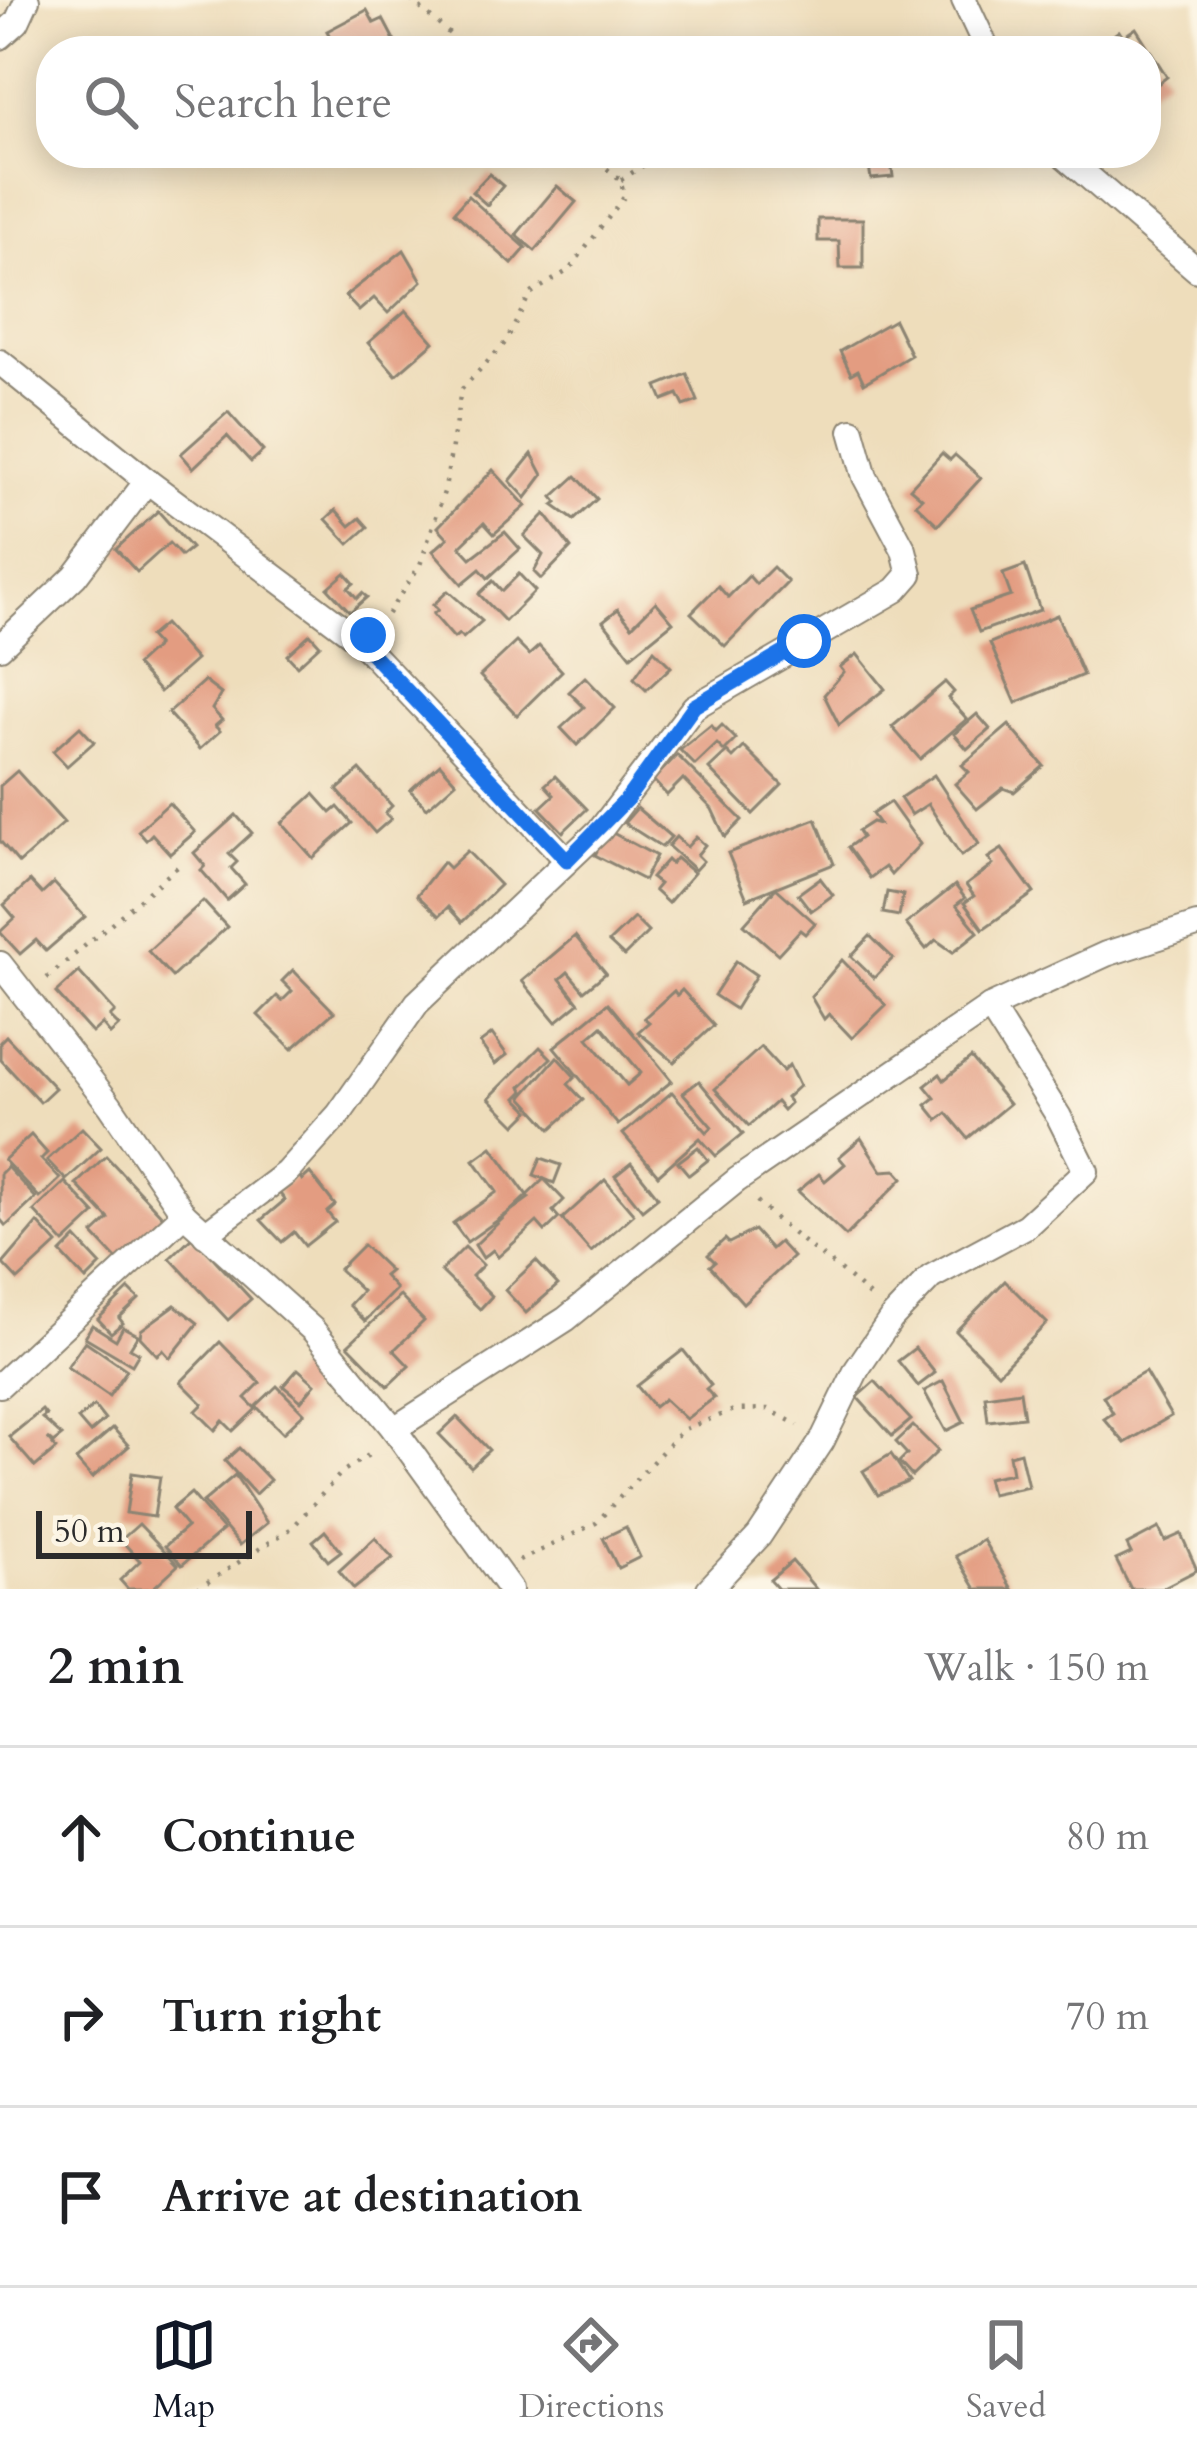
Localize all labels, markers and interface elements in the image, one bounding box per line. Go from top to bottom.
search box [36,36,1161,168]
icon: search [78,69,144,135]
text: Search here [174,72,392,133]
route end [341,608,395,662]
route start [777,614,831,668]
scale bar [36,1505,252,1558]
text: 50 m [54,1509,125,1554]
text: 2 min [48,1632,184,1702]
text: Walk · 150 m [924,1641,1149,1694]
icon: ahead [48,1804,114,1870]
text: Continue [162,1806,356,1867]
text: 80 m [1066,1810,1149,1863]
icon: right [48,1984,114,2050]
text: Turn right [162,1986,381,2047]
text: 70 m [1066,1990,1149,2043]
icon: arrive [48,2164,114,2230]
text: Arrive at destination [162,2166,582,2227]
tab: Map [151,2312,217,2429]
tab: Directions [519,2312,664,2429]
tab: Saved [966,2312,1046,2429]

